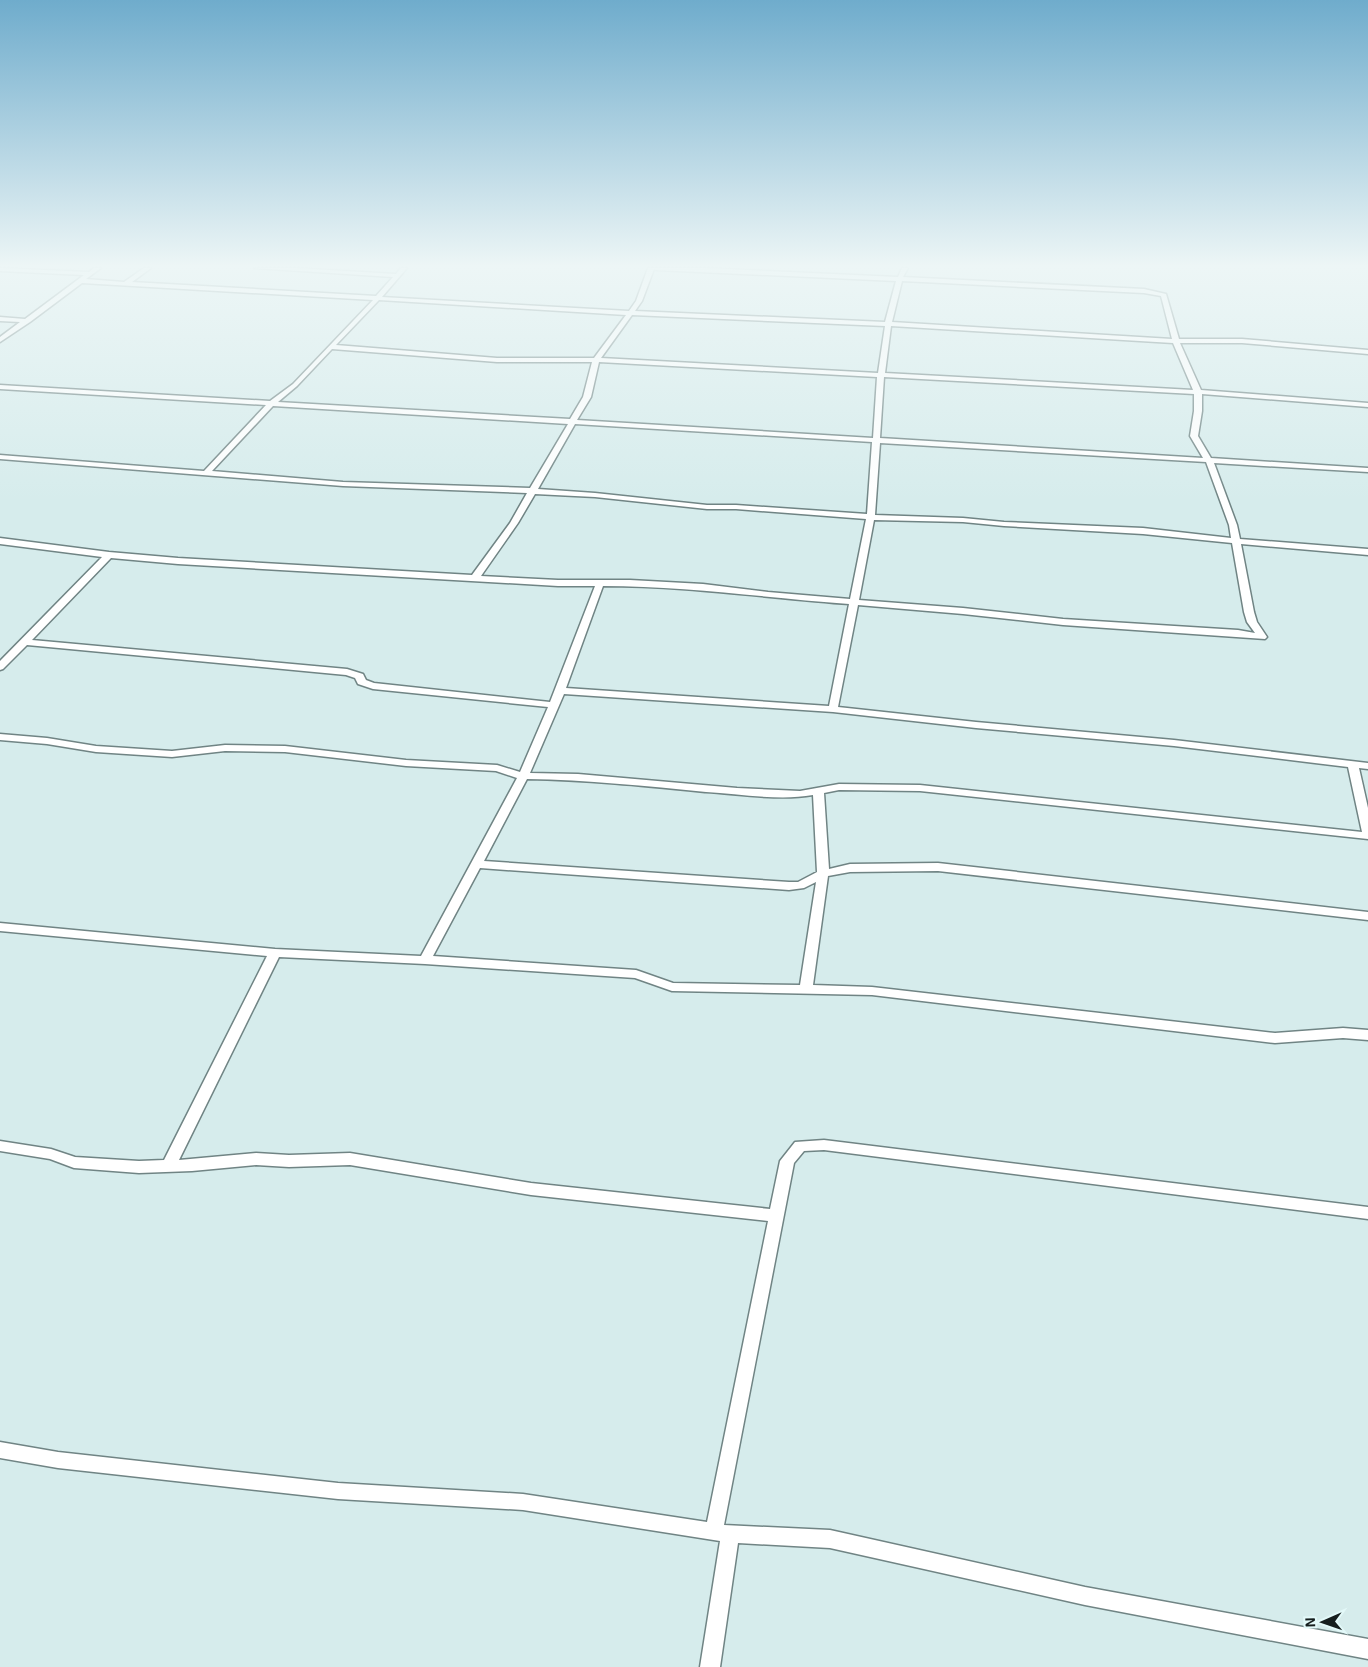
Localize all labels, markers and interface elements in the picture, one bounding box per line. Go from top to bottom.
north arrow [1298,1597,1348,1647]
text: N [1301,1617,1318,1628]

